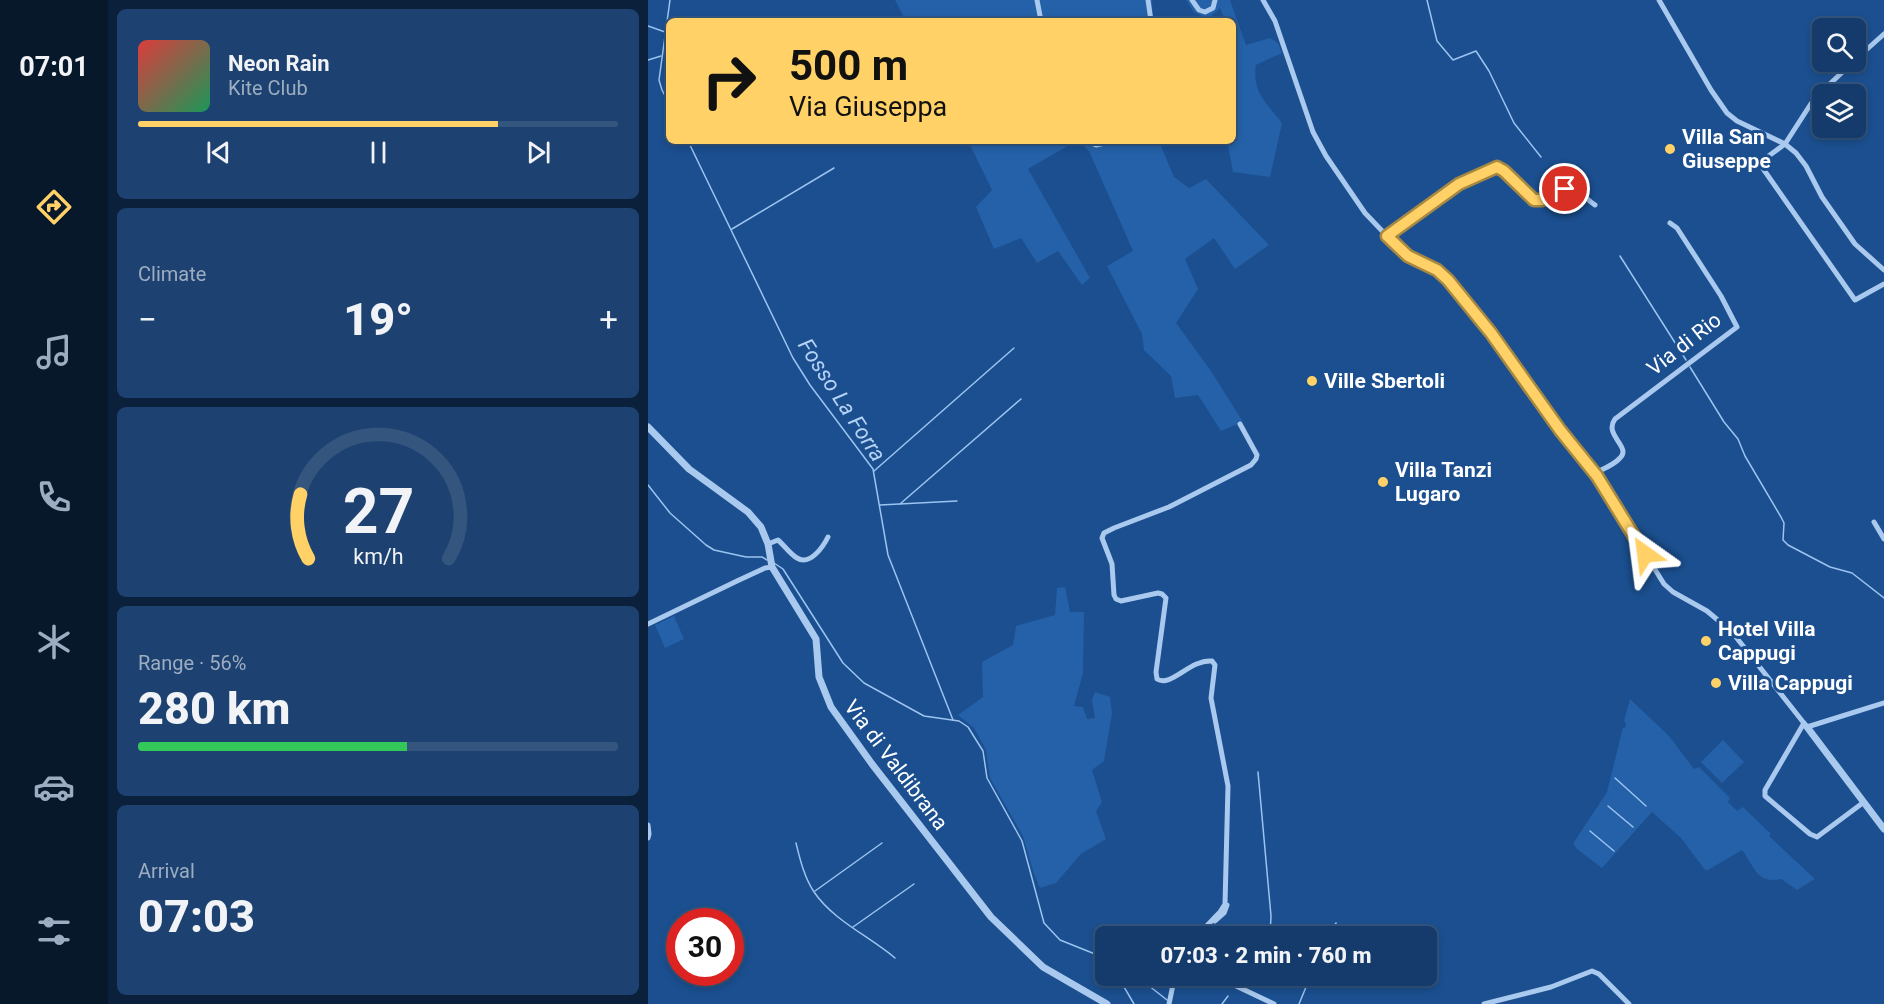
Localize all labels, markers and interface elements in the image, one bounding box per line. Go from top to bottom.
map controls [1812,18,1866,138]
button: search [1812,18,1866,72]
text: 500 m [789,41,908,90]
icon: right [690,42,768,120]
text: 07:01 [19,51,89,83]
text: Neon Rain [228,51,330,76]
text: Kite Club [228,76,308,100]
button: layers [1812,84,1866,138]
text: Via Giuseppa [789,91,947,123]
place label: Villa San Giuseppe [1682,125,1771,173]
icon: previous [202,136,235,169]
icon: pause [362,136,395,169]
icon: next [522,136,555,169]
marker: Villa San Giuseppe [1663,142,1677,156]
pin [1539,163,1590,214]
icon: arrive [1548,172,1581,205]
icon: directions [33,186,75,228]
text: Climate [138,262,206,286]
text: 19° [343,293,413,346]
text: − [138,300,157,339]
text: + [599,300,618,339]
street label: Via di Rio [1642,308,1726,380]
icon: music [33,331,75,373]
water label: Fosso La Forra [793,334,891,466]
place label: Ville Sbertoli [1324,369,1445,393]
marker: Ville Sbertoli [1305,374,1319,388]
place label: Villa Tanzi Lugaro [1395,458,1492,506]
text: 27 [342,475,414,548]
marker: Villa Tanzi Lugaro [1376,475,1390,489]
icon: phone [33,476,75,518]
position arrow [1613,522,1677,586]
text: km/h [353,544,403,569]
place label: Hotel Villa Cappugi [1718,617,1816,665]
icon: climate [33,621,75,663]
marker: Hotel Villa Cappugi [1699,634,1713,648]
text: Range · 56% [138,651,246,675]
place label: Villa Cappugi [1728,671,1853,695]
marker: Villa Cappugi [1709,676,1723,690]
text: 280 km [138,682,290,735]
street label: Via di Valdibrana [839,695,953,835]
icon: car [33,766,75,808]
text: Arrival [138,859,195,883]
text: 07:03 [138,890,255,943]
speed limit sign: 30 [666,908,744,986]
icon: filters [33,910,75,952]
text: 07:03 · 2 min · 760 m [1161,943,1371,968]

